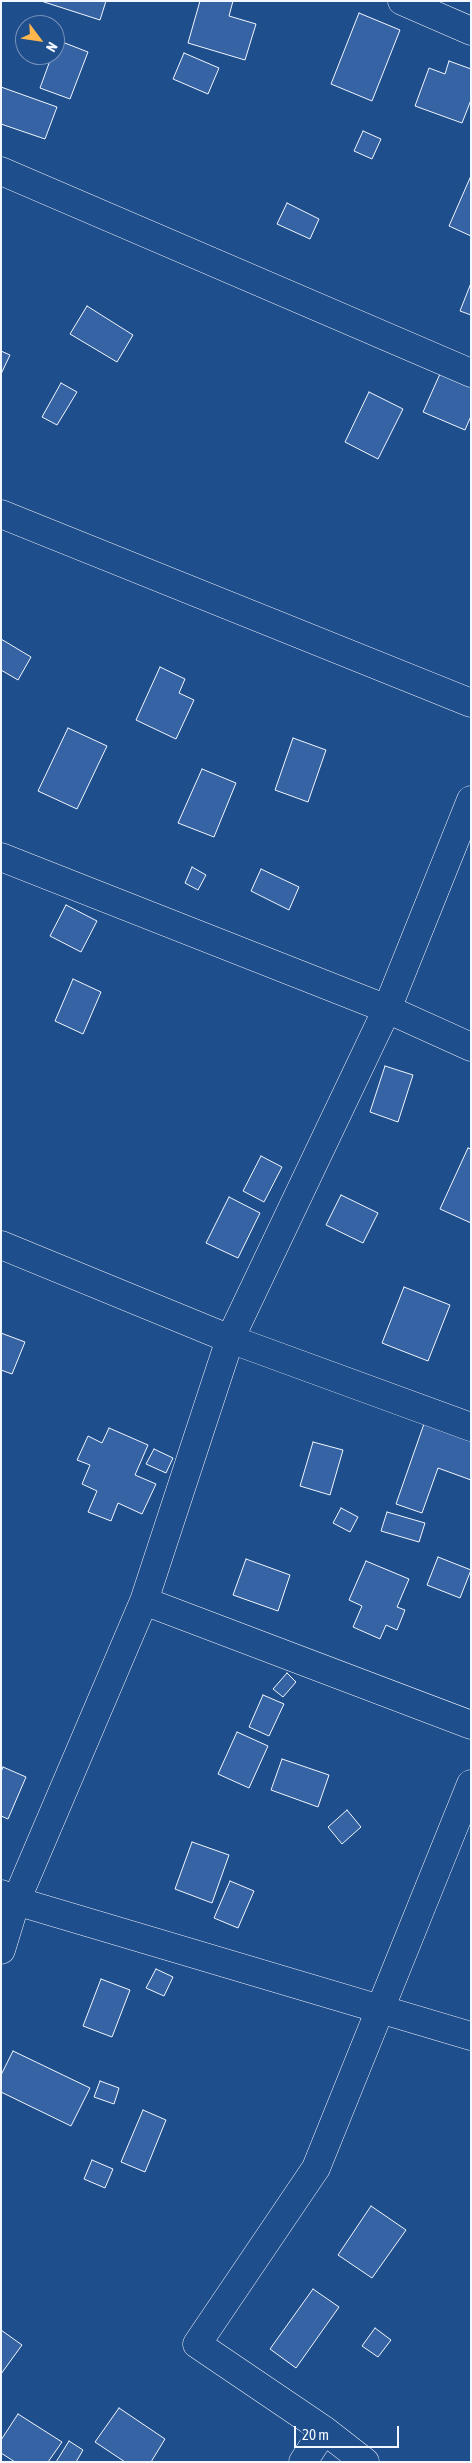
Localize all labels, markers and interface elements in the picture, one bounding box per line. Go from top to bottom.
north arrow [15,15,65,65]
text: N [43,40,61,55]
scale bar [297,2416,402,2448]
text: 20 m [302,2426,329,2443]

